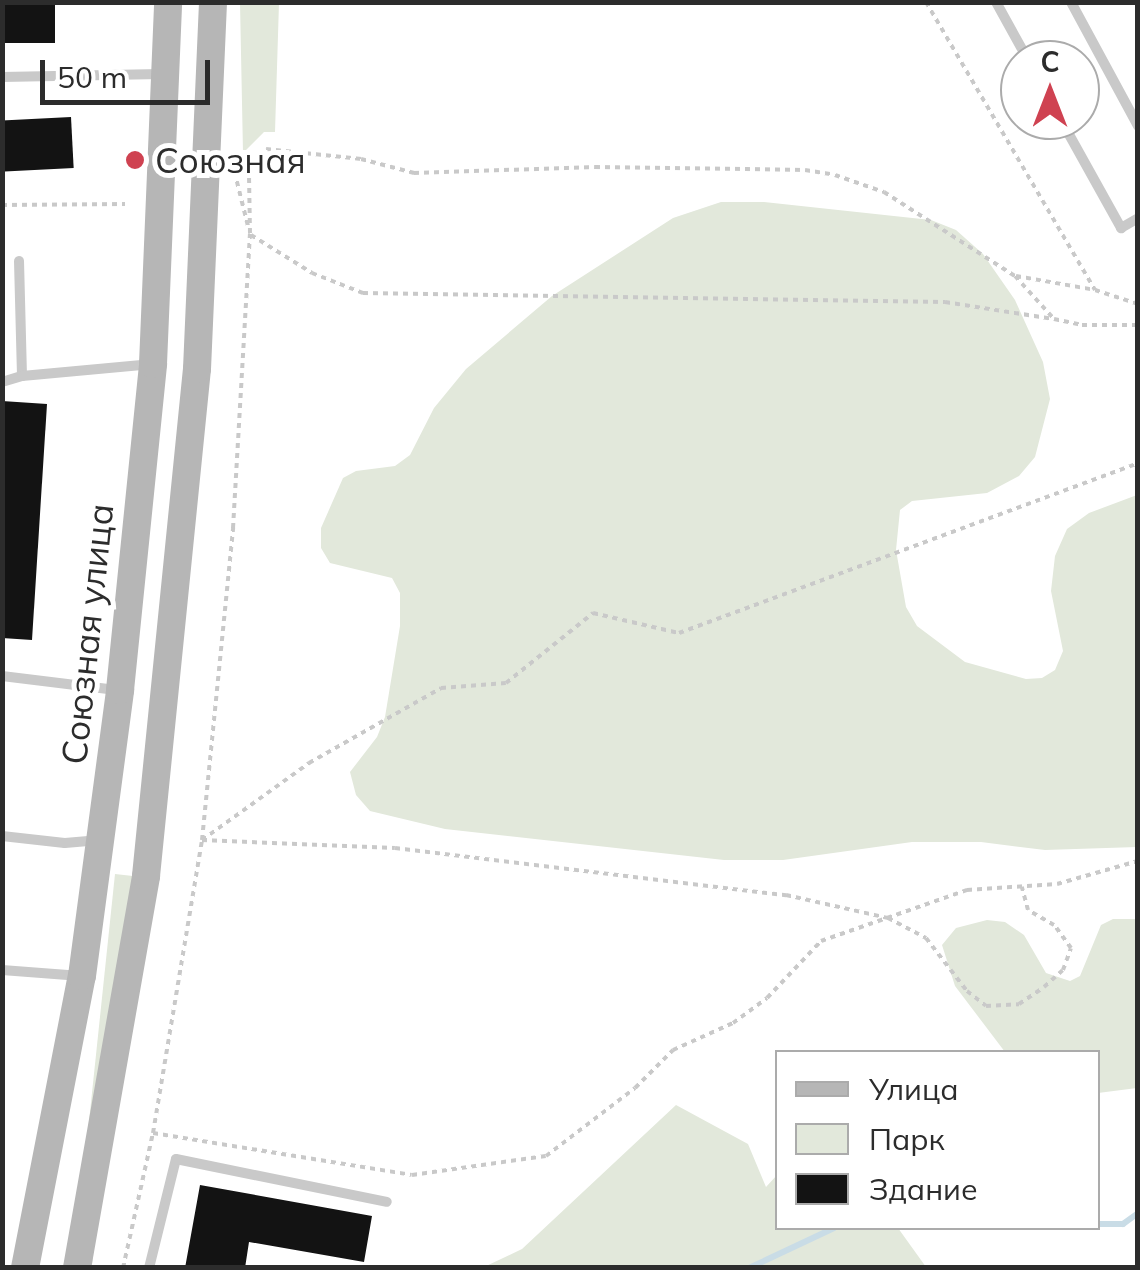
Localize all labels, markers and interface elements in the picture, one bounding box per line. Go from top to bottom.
scale bar [45,40,215,102]
north arrow [1000,40,1100,140]
text: С [1040,44,1060,79]
text: 50 m [57,58,127,96]
place label: Союзная [155,139,306,181]
marker: Союзная [124,149,146,171]
street label: Союзная улица [52,502,122,766]
legend [775,1050,1100,1230]
text: Улица [869,1070,959,1108]
text: Парк [869,1120,945,1158]
text: Здание [869,1170,978,1208]

